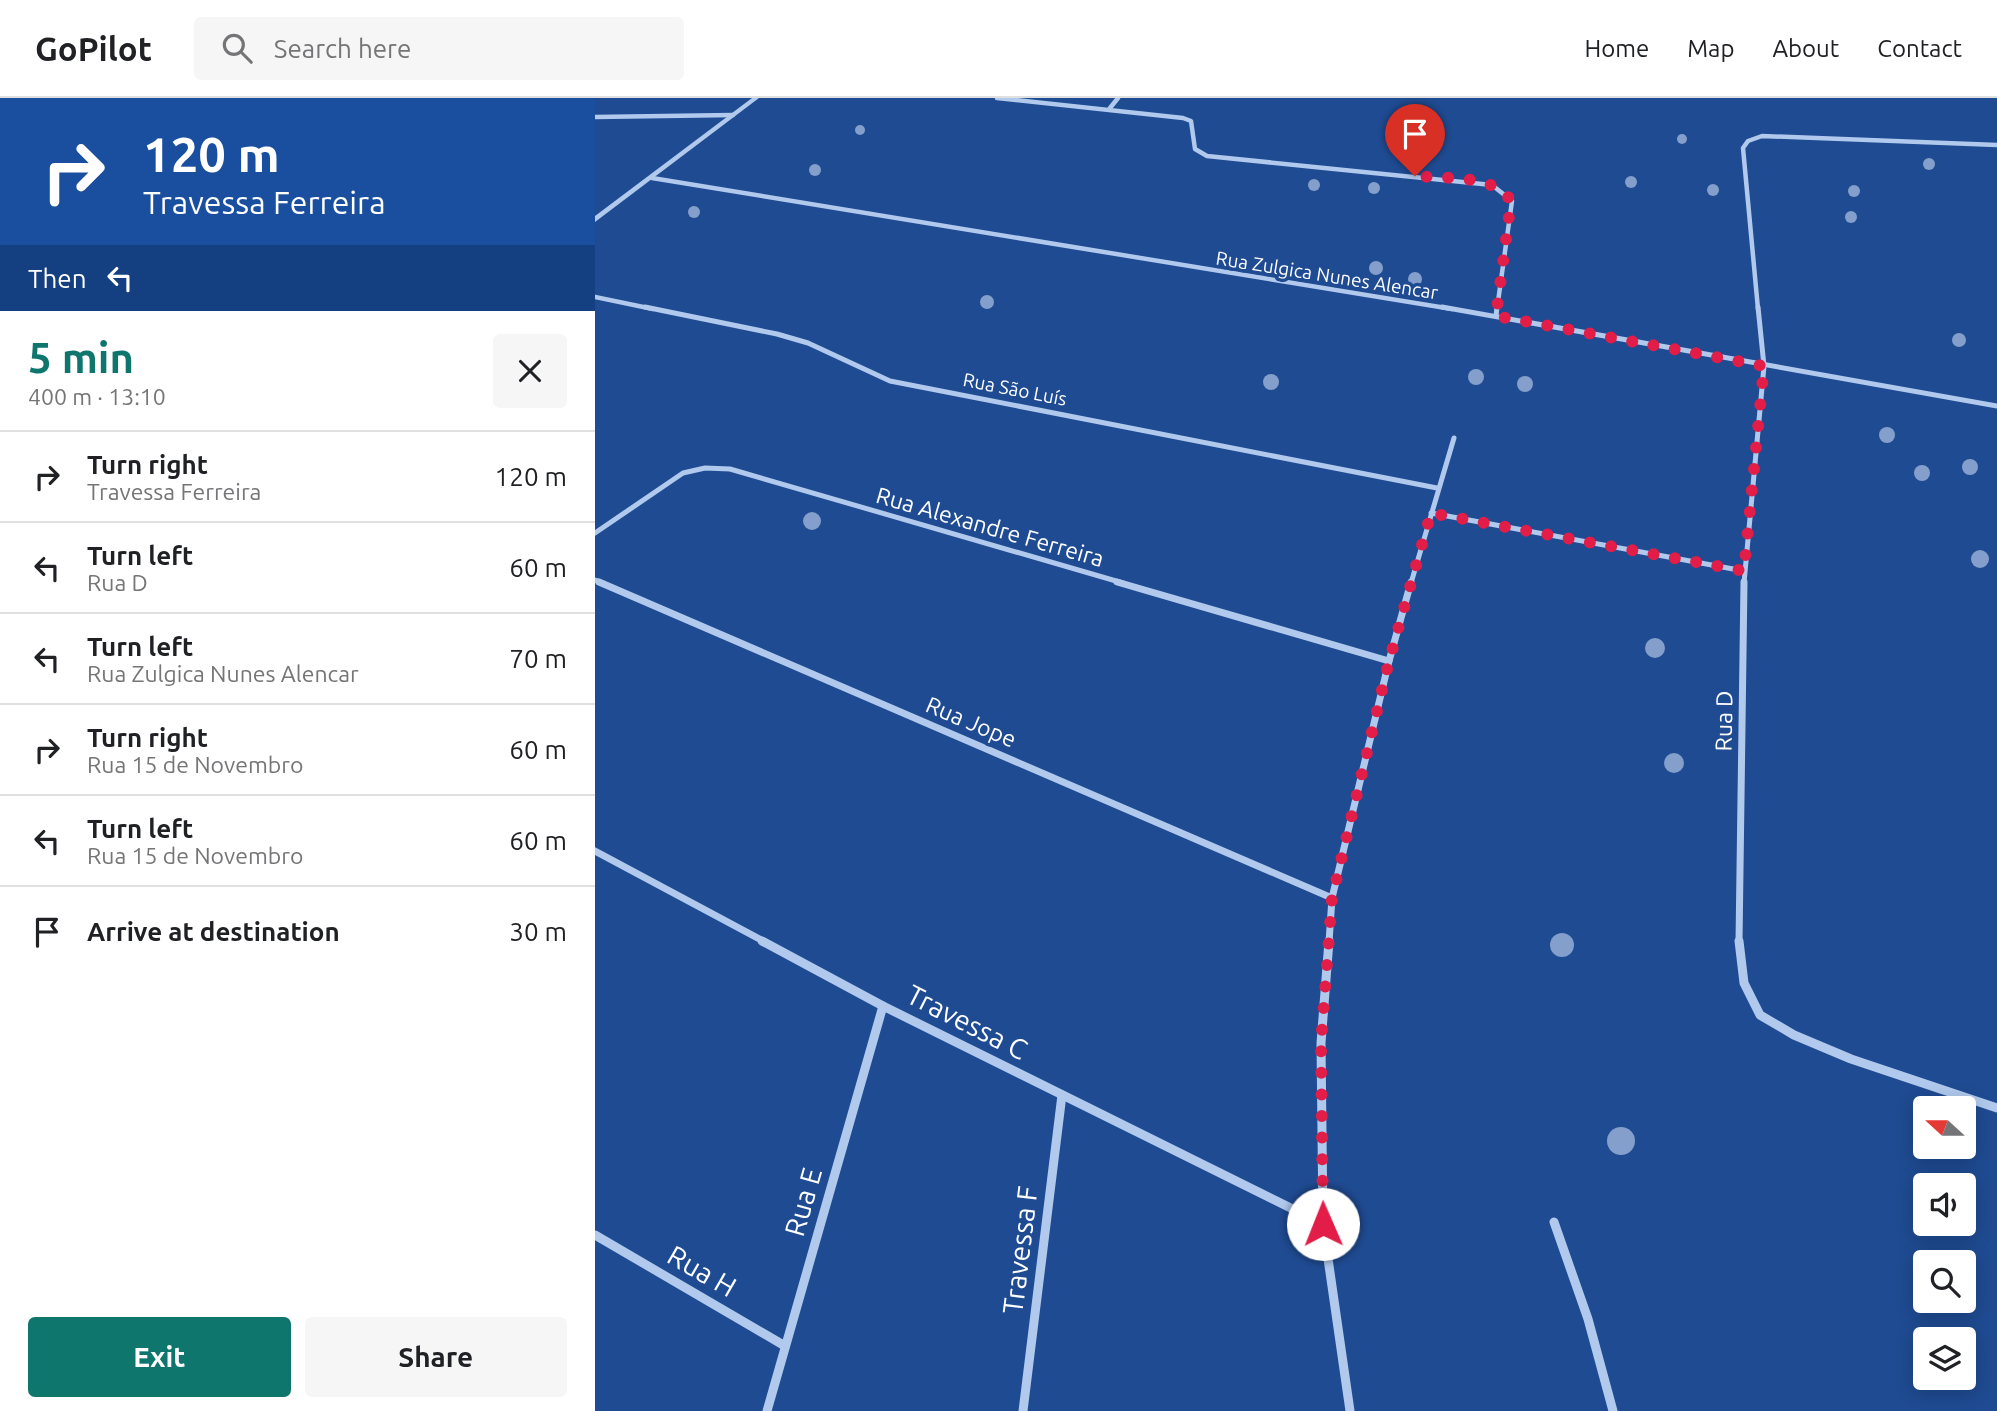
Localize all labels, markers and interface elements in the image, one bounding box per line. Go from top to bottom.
search box [194,17,684,80]
icon: search [218,29,256,67]
text: GoPilot [35,30,152,67]
text: Search here [274,34,411,63]
text: Home [1584,35,1649,62]
text: Map [1687,35,1734,62]
text: About [1772,35,1839,62]
text: Contact [1877,35,1962,62]
pin [1385,104,1445,176]
icon: arrive [1396,115,1434,153]
icon: right [28,126,119,217]
text: 120 m [143,126,280,181]
text: Travessa Ferreira [143,184,386,220]
street label: Rua Zulgica Nunes Alencar [1214,247,1440,303]
icon: left [101,259,139,297]
text: Then [28,264,87,293]
text: 5 min [28,334,134,381]
button: close [493,334,567,408]
street label: Rua São Luís [961,368,1069,410]
text: 400 m · 13:10 [28,384,166,409]
text: Turn right [87,450,208,479]
icon: right [28,458,66,496]
text: 120 m [495,462,567,491]
text: Travessa Ferreira [87,479,261,504]
street label: Rua Alexandre Ferreira [873,482,1107,571]
text: Turn left [87,541,193,570]
icon: left [28,549,66,587]
text: 60 m [509,553,567,582]
text: Rua D [87,570,148,595]
text: Turn left [87,632,193,661]
icon: left [28,640,66,678]
text: 70 m [509,644,567,673]
text: Rua Zulgica Nunes Alencar [87,661,359,686]
street label: Rua D [1710,690,1737,752]
street label: Rua Jope [922,691,1020,752]
text: Turn right [87,723,208,752]
icon: right [28,731,66,769]
text: 60 m [509,735,567,764]
text: Rua 15 de Novembro [87,752,303,777]
text: Turn left [87,814,193,843]
icon: left [28,822,66,860]
text: 60 m [509,826,567,855]
text: Rua 15 de Novembro [87,843,303,868]
icon: arrive [28,913,66,951]
text: Arrive at destination [87,917,340,946]
text: 30 m [509,917,567,946]
street label: Travessa C [902,978,1033,1065]
north arrow [1913,1096,1976,1158]
map controls [1913,1096,1976,1390]
street label: Rua E [778,1164,827,1240]
button: sound [1913,1173,1976,1236]
street label: Travessa F [996,1184,1043,1316]
position arrow [1286,1187,1360,1261]
street label: Rua H [663,1239,742,1302]
button: search [1913,1250,1976,1313]
button: Exit [28,1317,291,1397]
button: Share [305,1317,567,1397]
button: layers [1913,1327,1976,1390]

